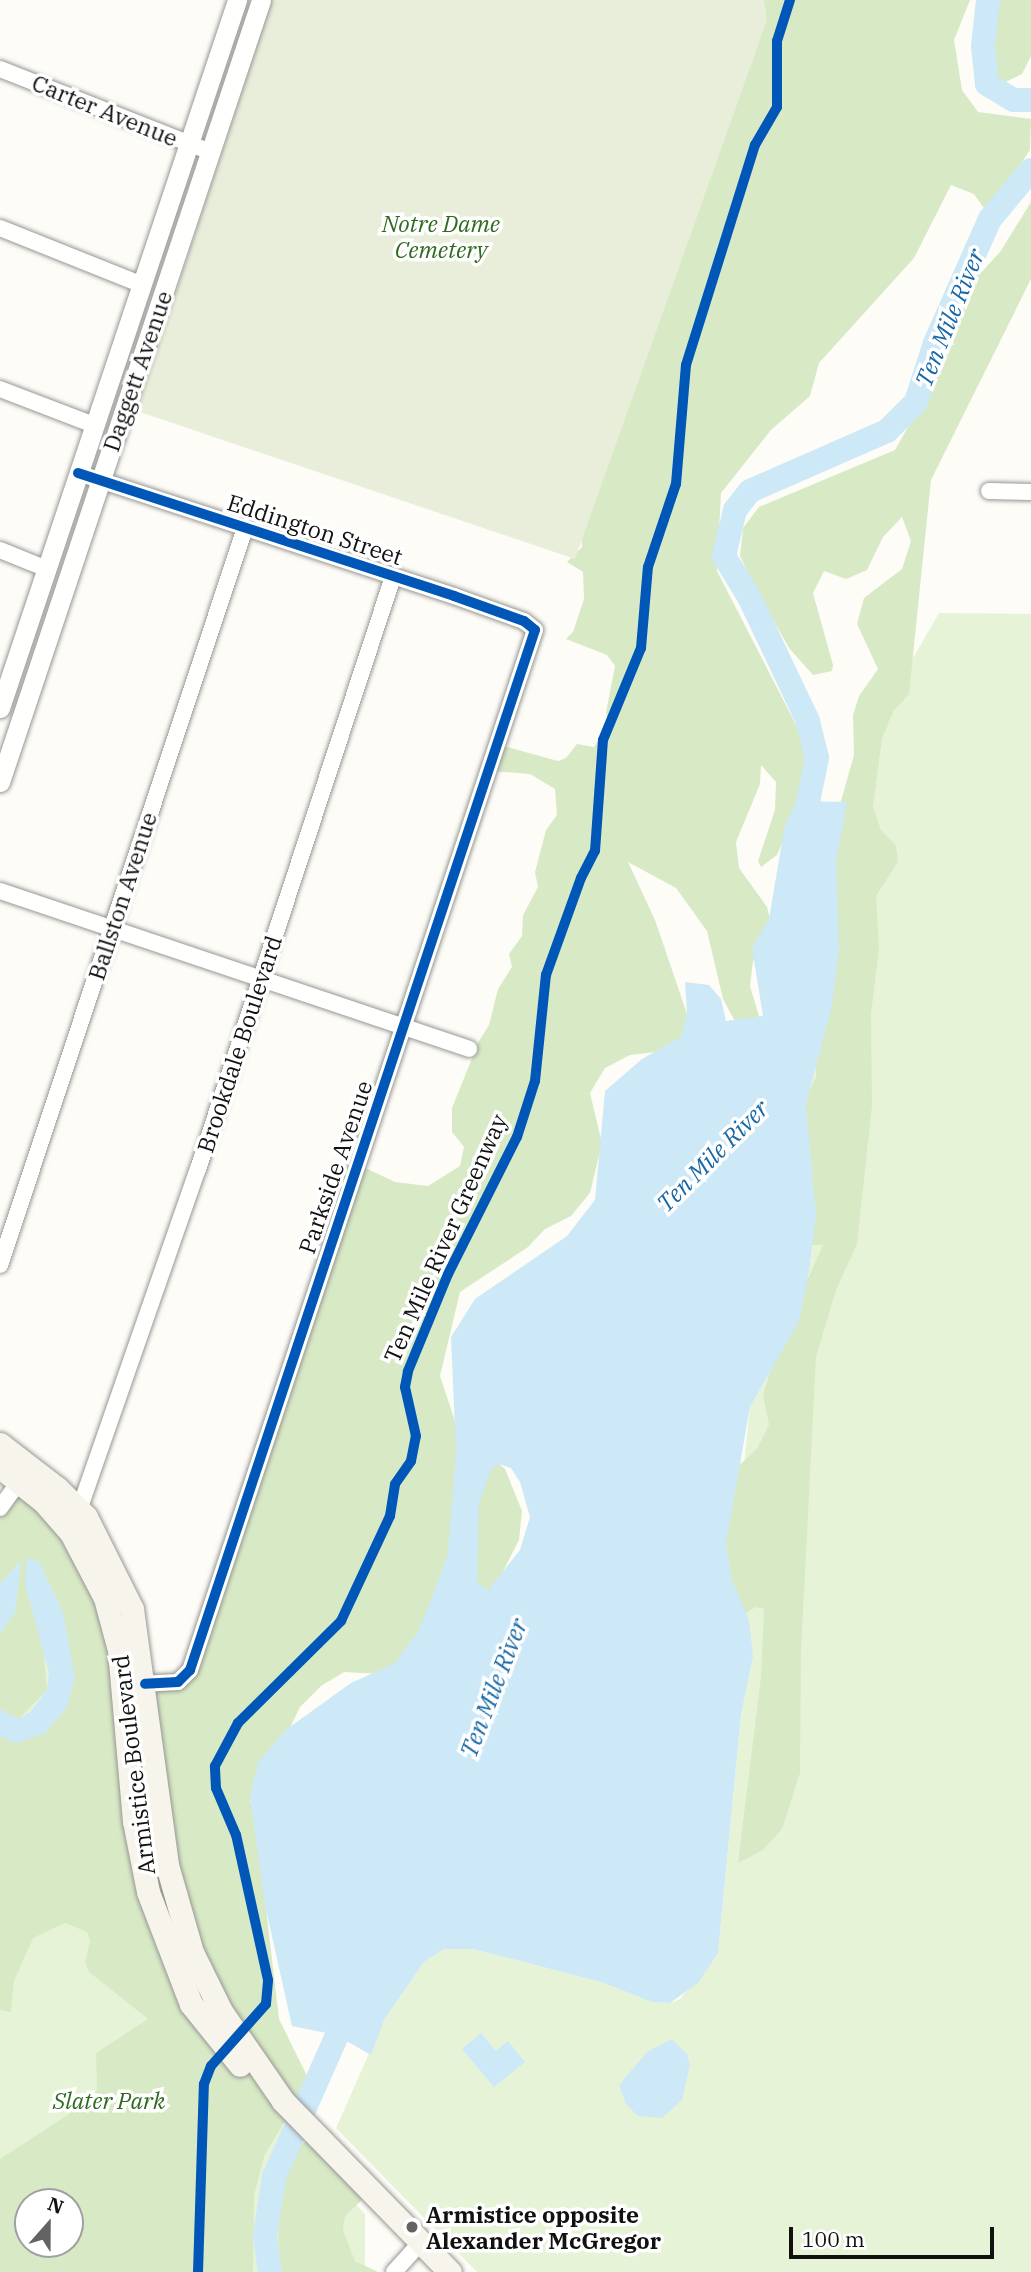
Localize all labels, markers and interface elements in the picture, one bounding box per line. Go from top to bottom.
street label: Carter Avenue [28,68,182,152]
park label: Notre Dame Cemetery [382,209,500,263]
water label: Ten Mile River [909,245,991,391]
street label: Daggett Avenue [97,287,177,455]
street label: Eddington Street [224,488,406,570]
street label: Ballston Avenue [82,809,162,983]
street label: Brookdale Boulevard [191,932,287,1156]
street label: Parkside Avenue [292,1077,378,1257]
water label: Ten Mile River [651,1094,775,1218]
street label: Ten Mile River Greenway [378,1110,512,1366]
water label: Ten Mile River [454,1615,534,1761]
street label: Armistice Boulevard [106,1653,160,1877]
park label: Slater Park [53,2086,165,2114]
north arrow [14,2188,84,2258]
text: N [44,2191,67,2219]
place label: Armistice opposite Alexander McGregor [426,2200,661,2254]
scale bar [793,2212,998,2256]
marker: Armistice opposite Alexander McGregor [404,2219,420,2235]
text: 100 m [802,2225,865,2253]

